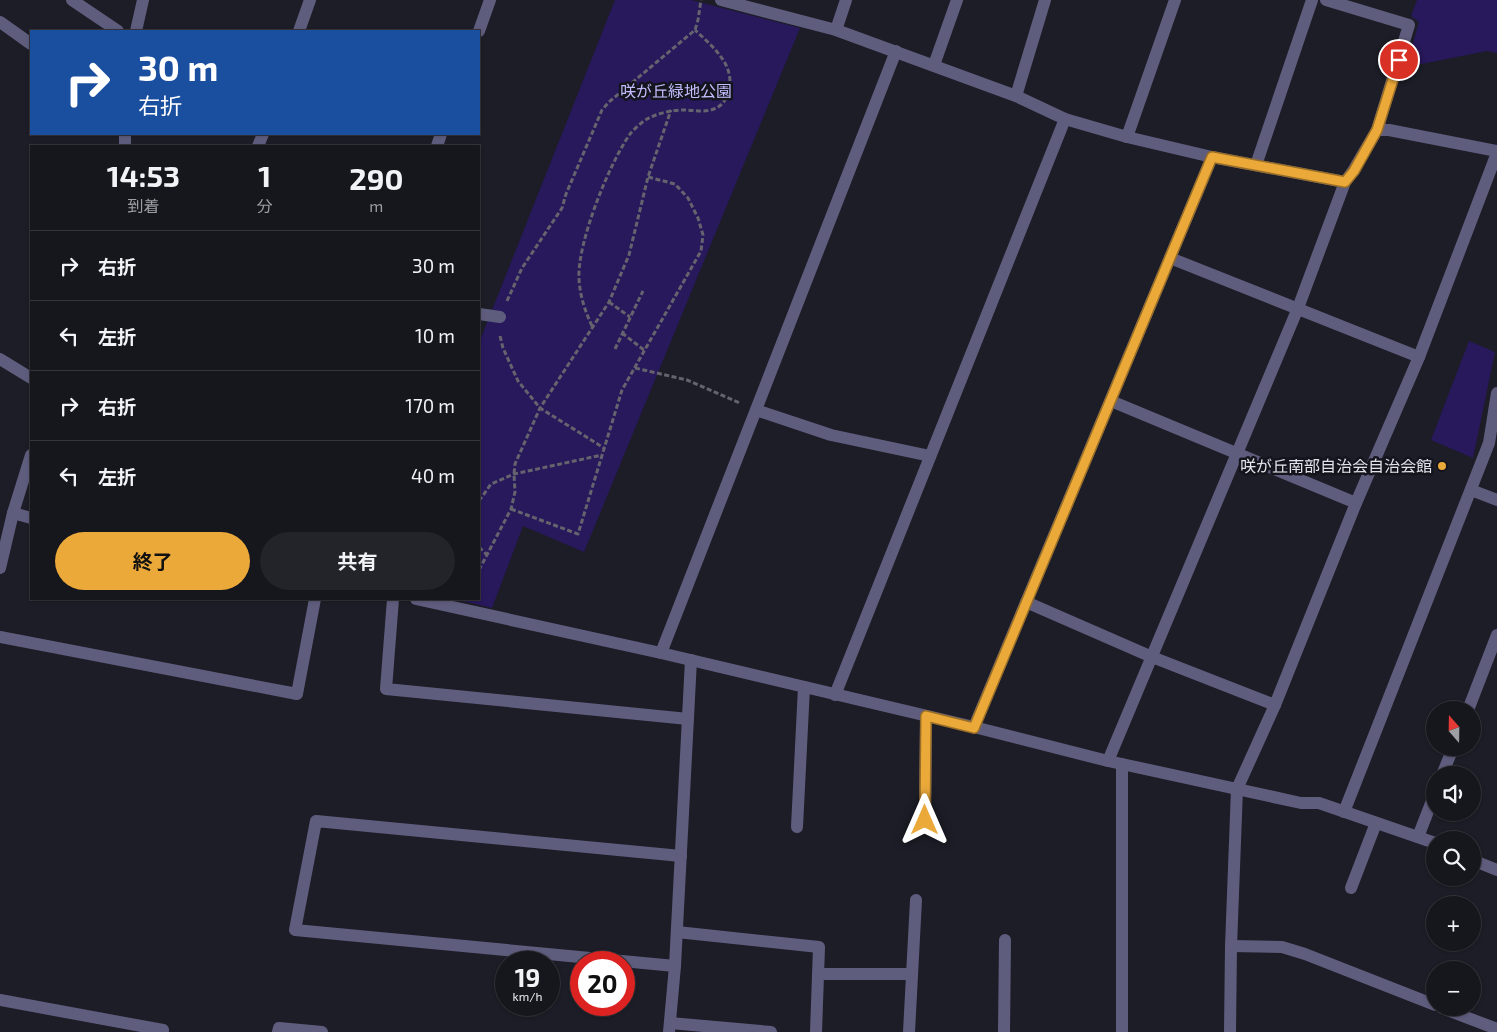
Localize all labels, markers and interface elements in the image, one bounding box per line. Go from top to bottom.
pin [1378,39,1420,81]
text: 30 m [138,46,218,88]
icon: arrive [1385,46,1413,74]
icon: right [55,50,120,115]
park label: 咲が丘緑地公園 [620,81,732,100]
text: 右折 [138,92,182,118]
text: 14:53 [107,157,180,193]
text: 1 [258,157,271,193]
text: 290 [349,160,403,196]
text: 到着 [127,196,159,215]
text: 分 [257,196,273,215]
text: m [369,196,383,215]
icon: right [55,252,83,280]
text: 30 m [412,254,455,277]
text: 右折 [98,255,136,278]
icon: left [55,322,83,350]
text: 10 m [415,324,455,347]
text: 左折 [98,325,136,348]
icon: right [55,392,83,420]
text: 170 m [405,394,455,417]
text: 右折 [98,395,136,418]
place label: 咲が丘南部自治会自治会館 [1240,456,1432,475]
marker: 咲が丘南部自治会自治会館 [1436,460,1448,472]
icon: left [55,462,83,490]
text: 40 m [411,464,455,487]
text: 左折 [98,465,136,488]
button: 終了 [55,532,250,590]
button: 共有 [260,532,455,590]
north arrow [1426,701,1481,756]
map controls [1426,701,1481,1016]
button: sound [1426,766,1481,821]
position arrow [898,793,950,845]
button: search [1426,831,1481,886]
button: + [1426,896,1481,951]
speed limit sign: 20 [570,951,635,1016]
button: − [1426,961,1481,1016]
text: 19 [515,962,540,992]
text: km/h [513,989,542,1003]

